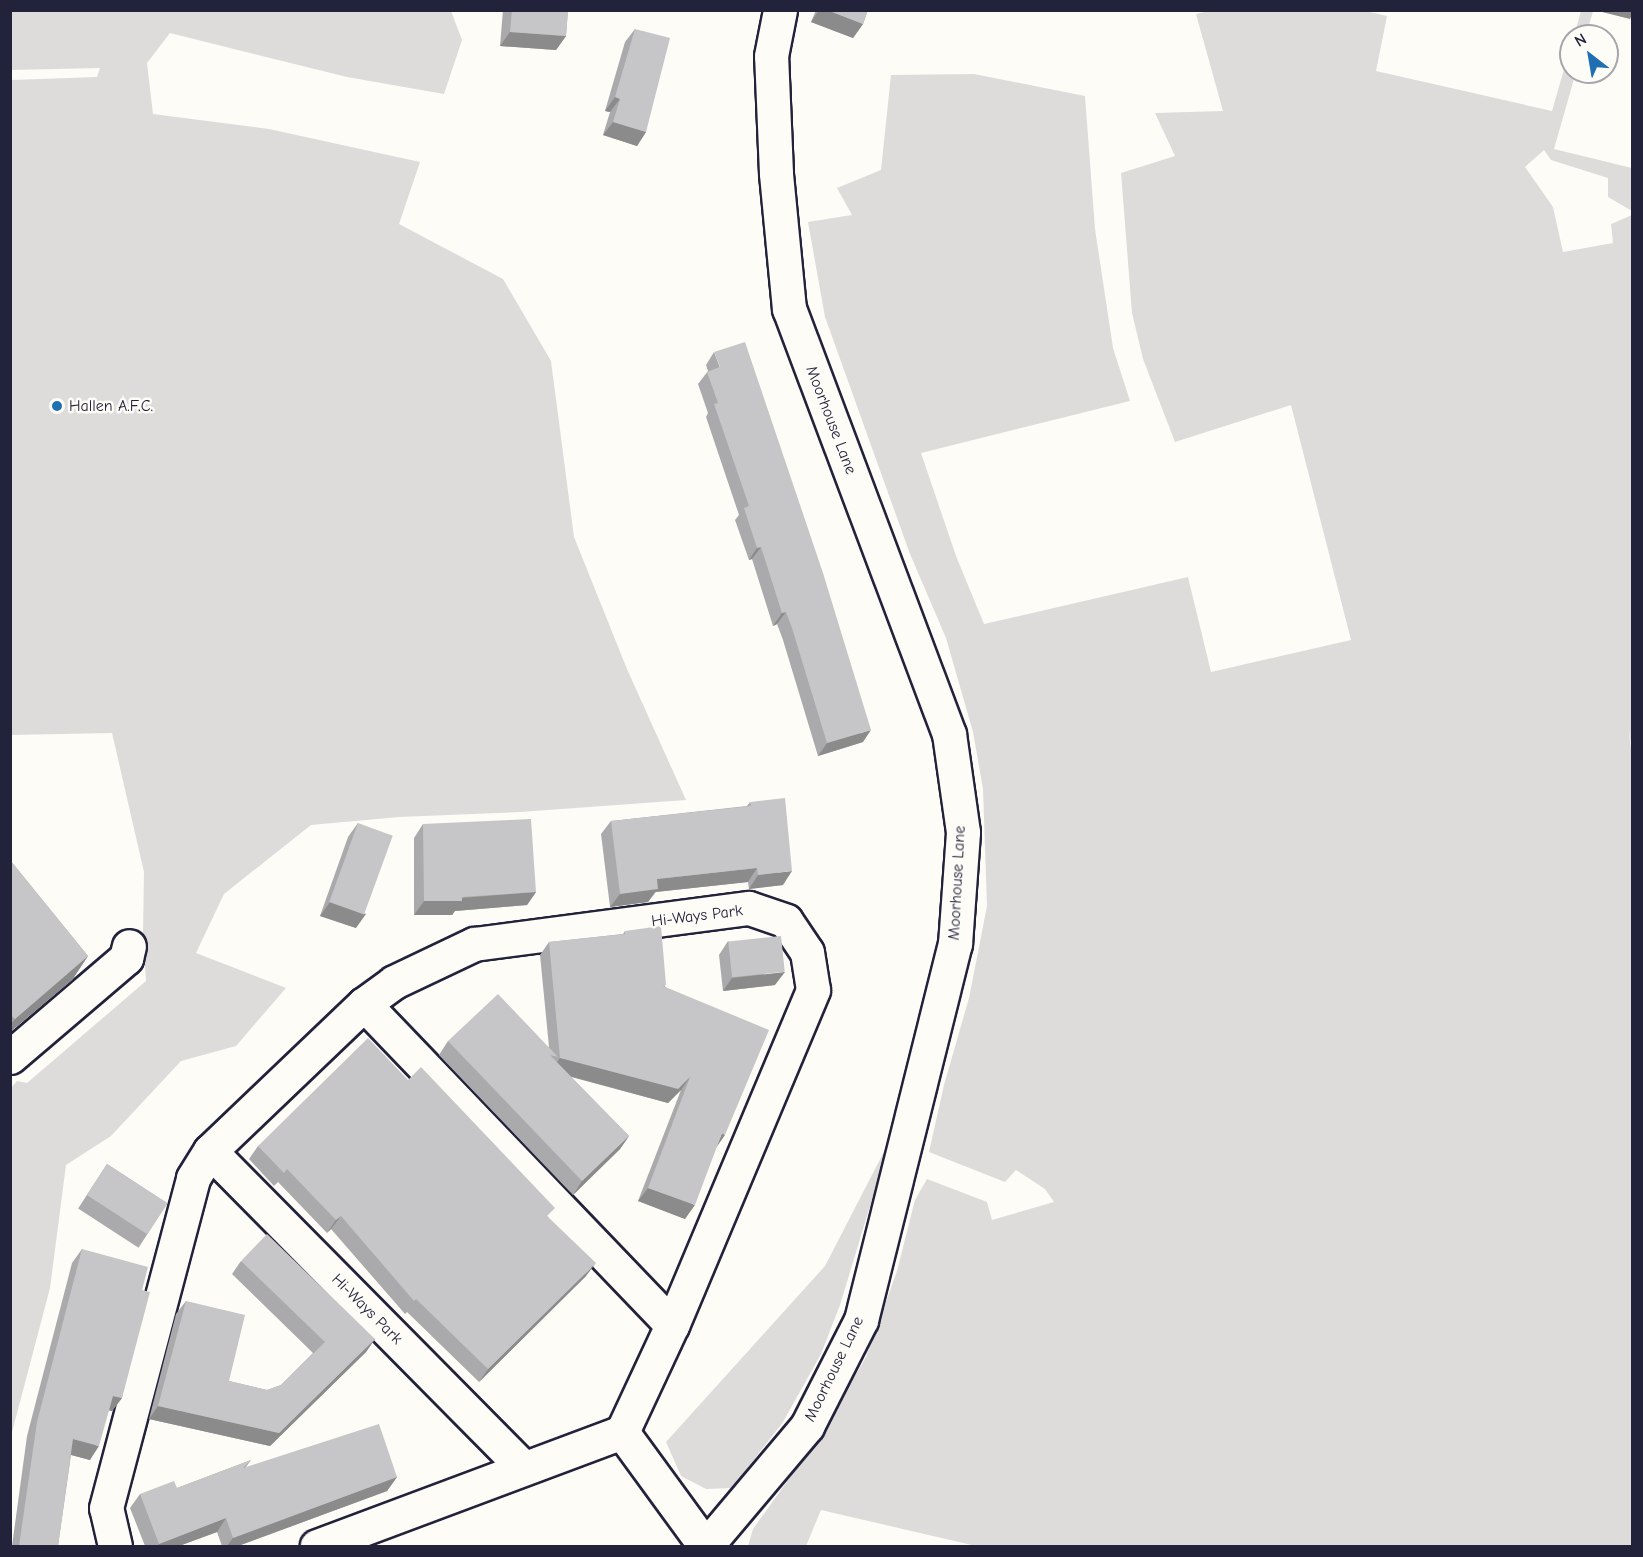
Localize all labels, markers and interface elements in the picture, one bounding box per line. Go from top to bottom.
north arrow [1559,24,1619,84]
text: N [1572,30,1590,51]
street label: Moorhouse Lane [801,363,861,477]
place label: Hallen A.F.C. [69,396,153,416]
marker: Hallen A.F.C. [50,399,64,413]
street label: Moorhouse Lane [944,825,970,941]
street label: Hi-Ways Park [650,901,744,931]
street label: Hi-Ways Park [328,1270,406,1348]
street label: Moorhouse Lane [800,1313,868,1425]

